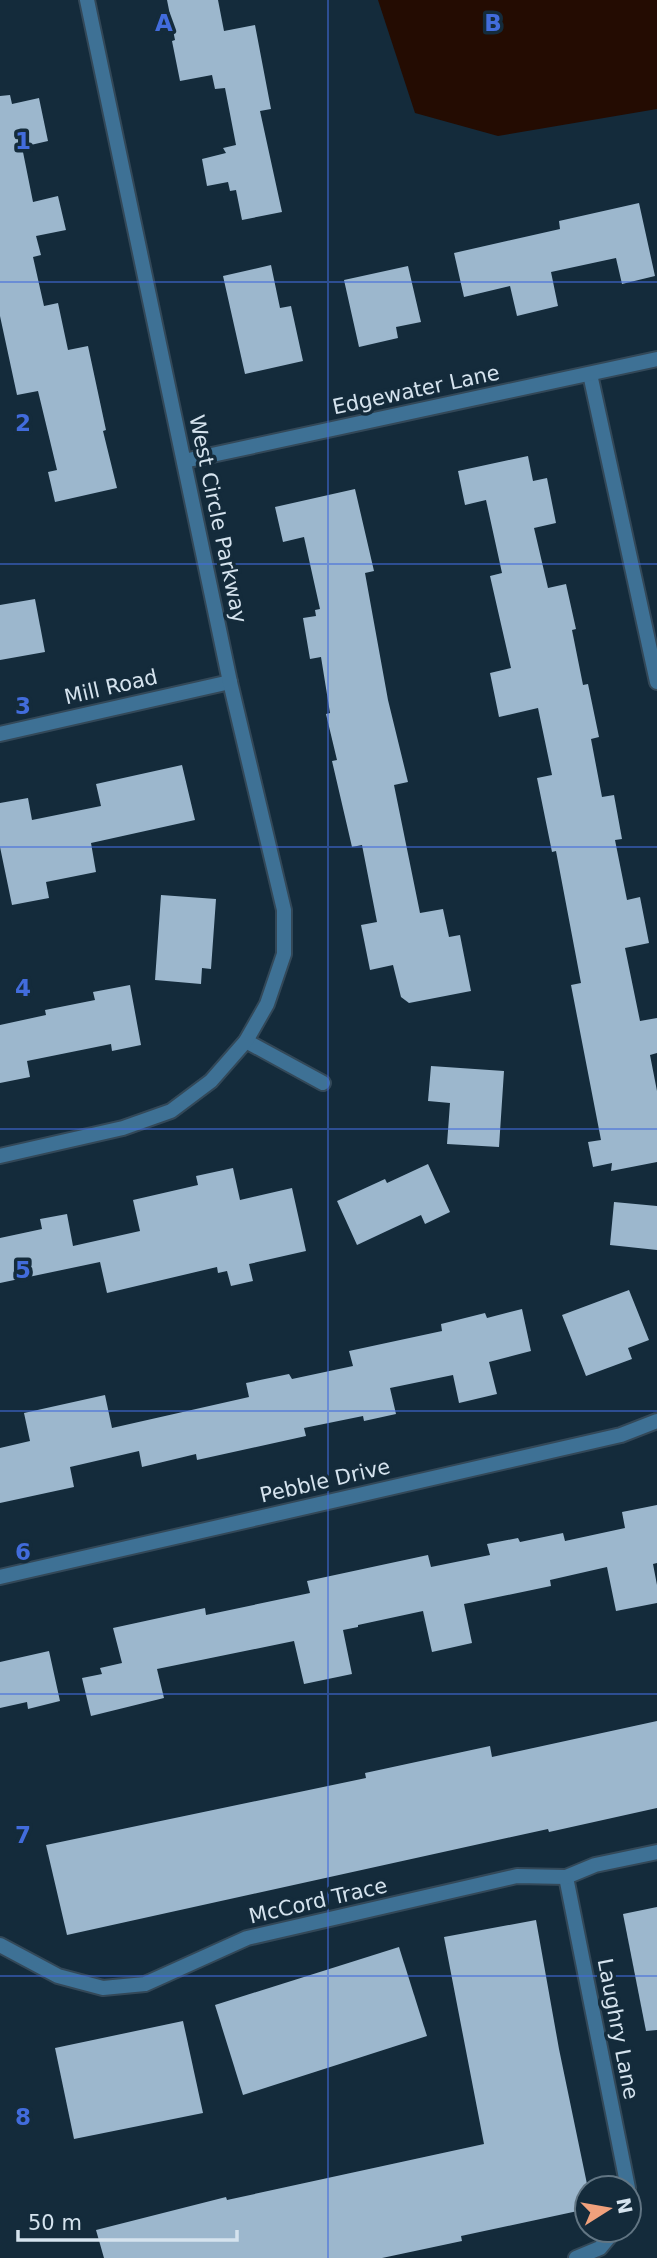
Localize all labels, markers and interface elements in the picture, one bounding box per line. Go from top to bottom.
text: A [155,10,173,36]
text: B [484,10,502,36]
text: 1 [15,128,31,154]
street label: Edgewater Lane [330,361,502,419]
text: 2 [15,410,31,436]
street label: West Circle Parkway [184,413,252,625]
street label: Mill Road [62,665,160,709]
text: 3 [15,693,31,719]
text: 4 [15,975,31,1001]
text: 5 [15,1257,31,1283]
street label: Pebble Drive [258,1454,392,1508]
text: 6 [15,1539,31,1565]
text: 7 [15,1822,31,1848]
street label: McCord Trace [247,1873,389,1929]
street label: Laughry Lane [593,1956,643,2102]
text: 8 [15,2104,31,2130]
north arrow [573,2174,643,2244]
text: N [612,2196,637,2216]
scale bar [18,2198,236,2242]
text: 50 m [28,2211,82,2235]

